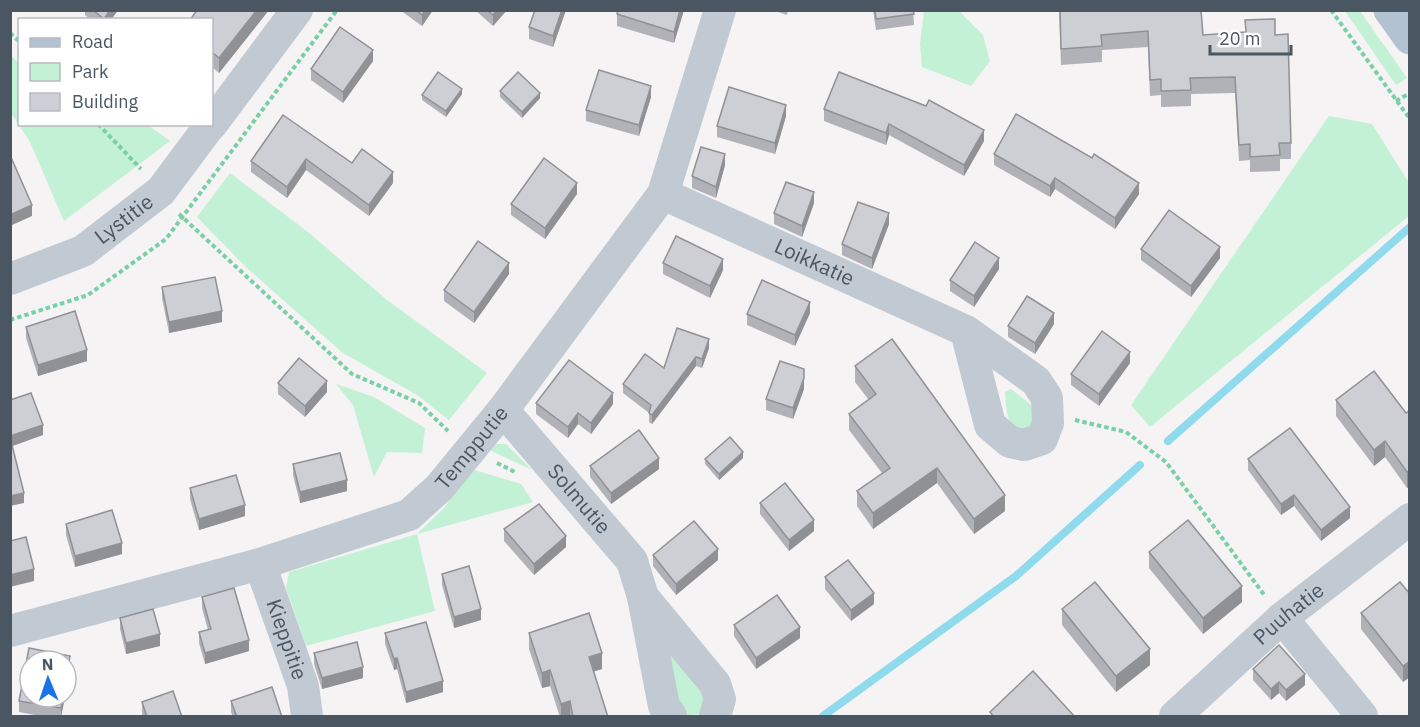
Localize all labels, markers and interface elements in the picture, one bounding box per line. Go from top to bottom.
legend [18,18,213,126]
scale bar [1210,18,1291,56]
text: 20 m [1219,27,1261,50]
text: Road [72,30,113,53]
text: Park [72,60,109,83]
text: Building [72,90,139,113]
street label: Lystitie [88,187,159,250]
street label: Loikkatie [770,231,859,292]
street label: Tempputie [428,399,514,495]
street label: Solmutie [542,457,618,539]
street label: Puuhatie [1247,576,1329,651]
street label: Kieppitie [260,595,315,683]
north arrow [18,649,78,709]
text: N [41,654,54,674]

